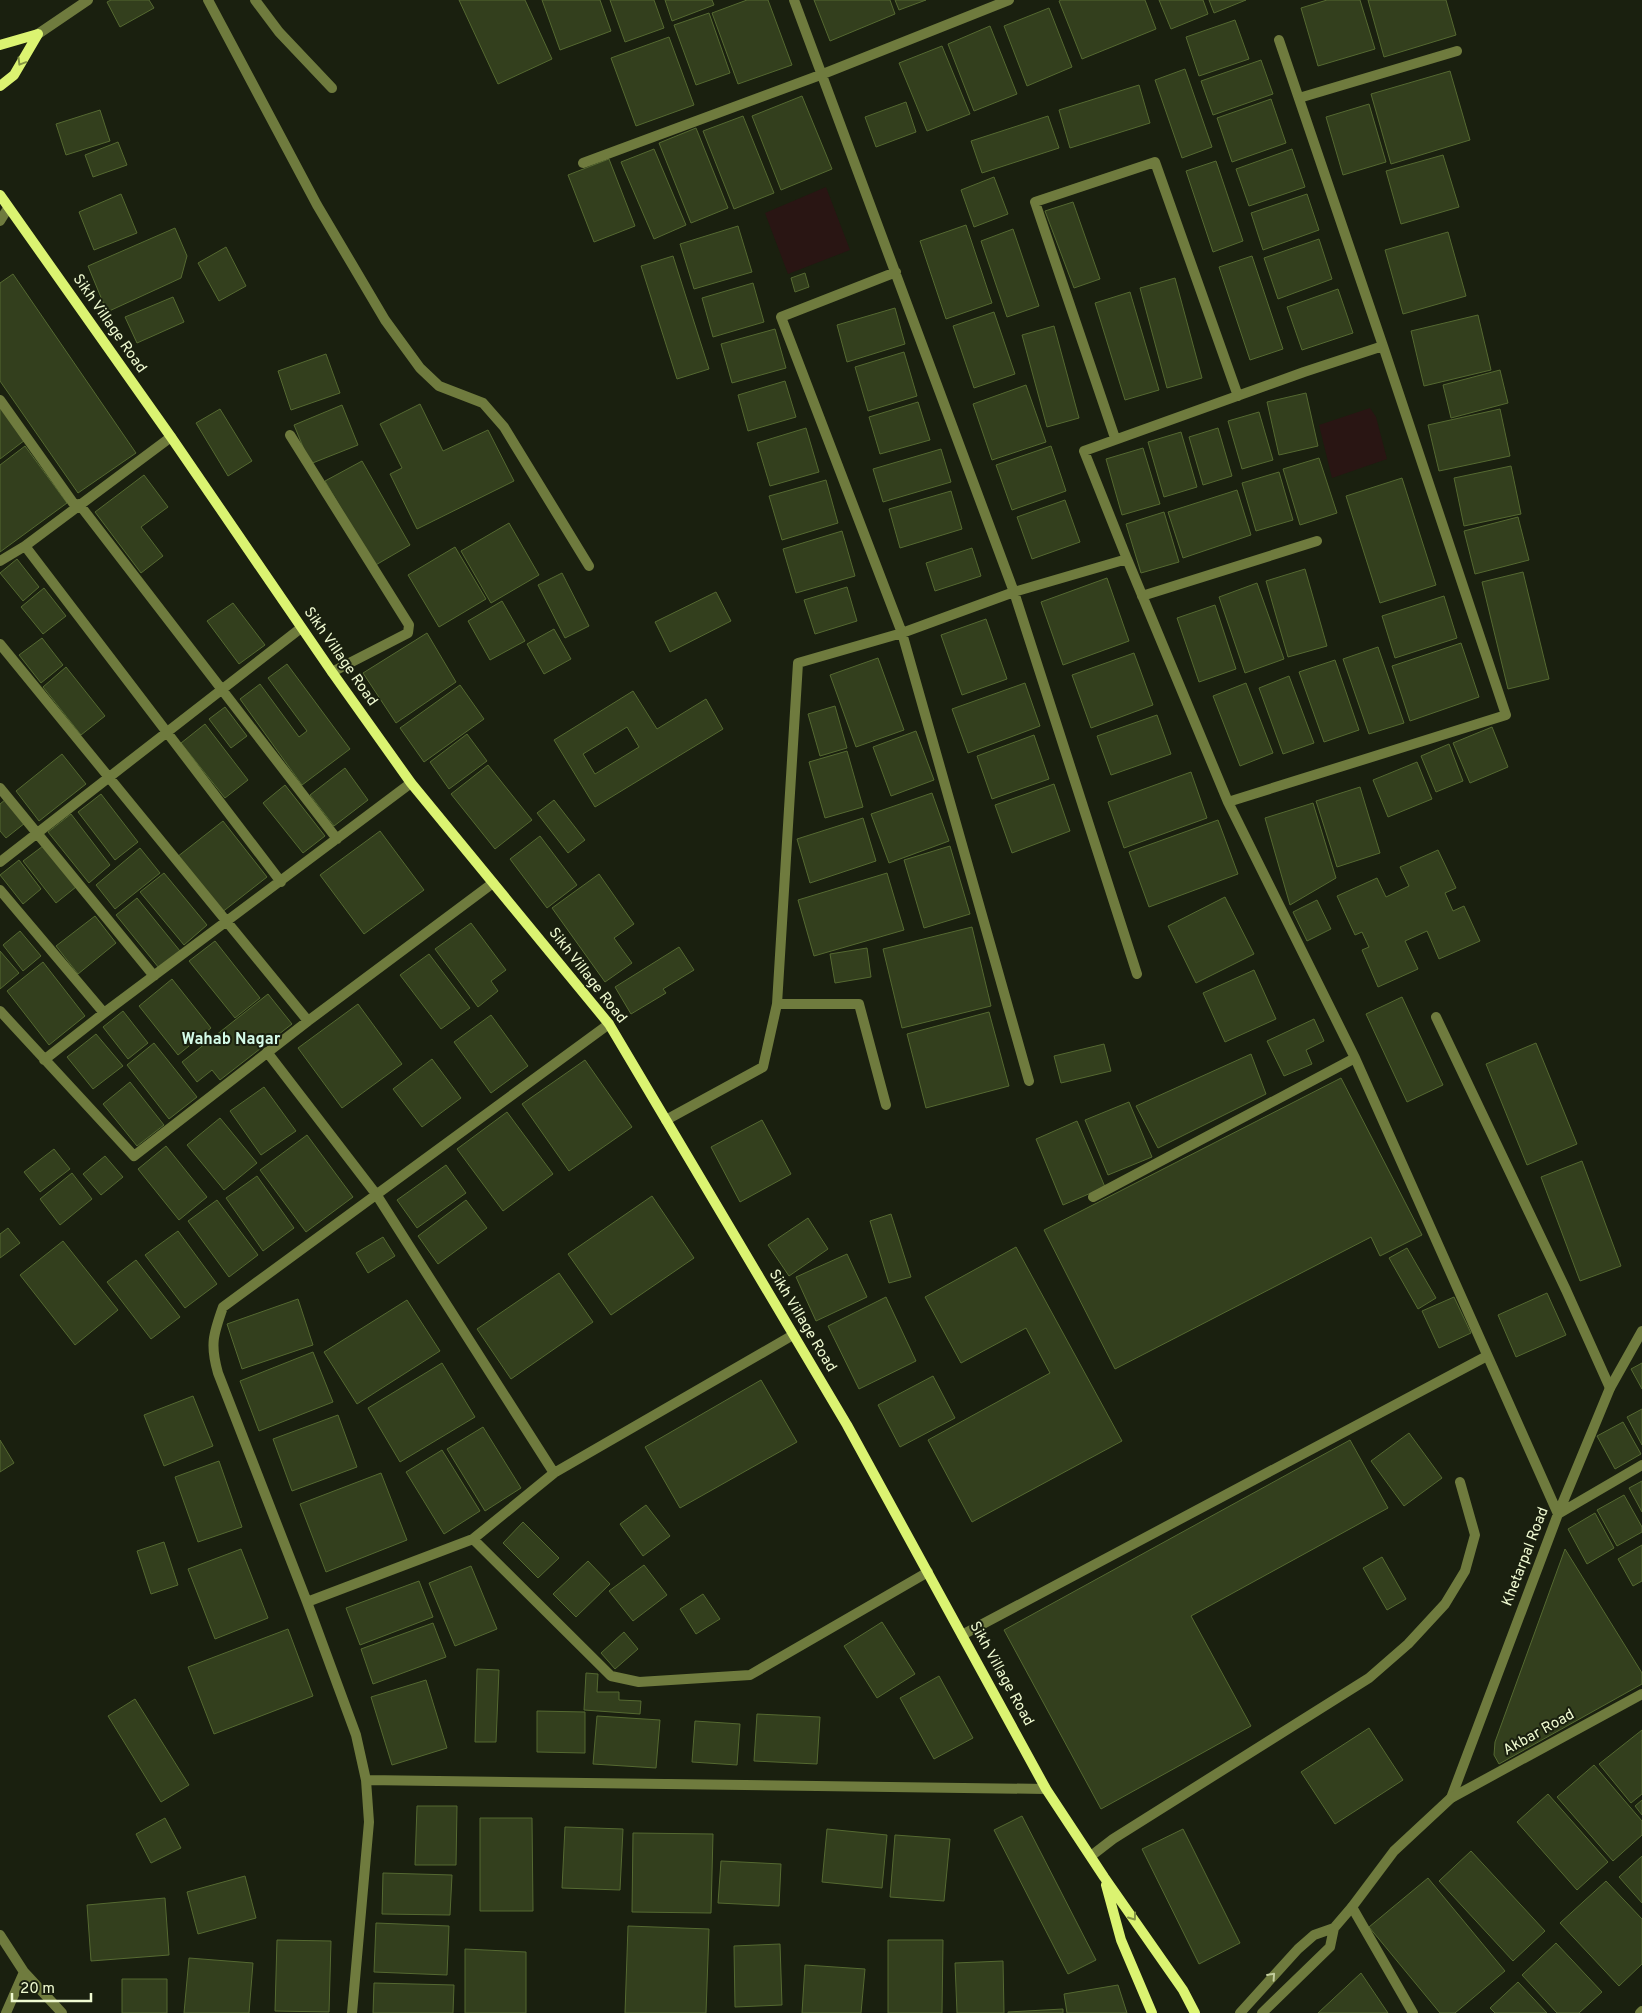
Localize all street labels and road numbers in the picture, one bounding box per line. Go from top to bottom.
street label: Sikh Village Road [68,271,150,377]
street label: Sikh Village Road [299,604,381,710]
street label: Sikh Village Road [544,924,630,1028]
street label: Sikh Village Road [764,1266,840,1376]
street label: Khetarpal Road [1498,1505,1554,1609]
street label: Sikh Village Road [964,1618,1038,1730]
street label: Akbar Road [1500,1706,1578,1760]

